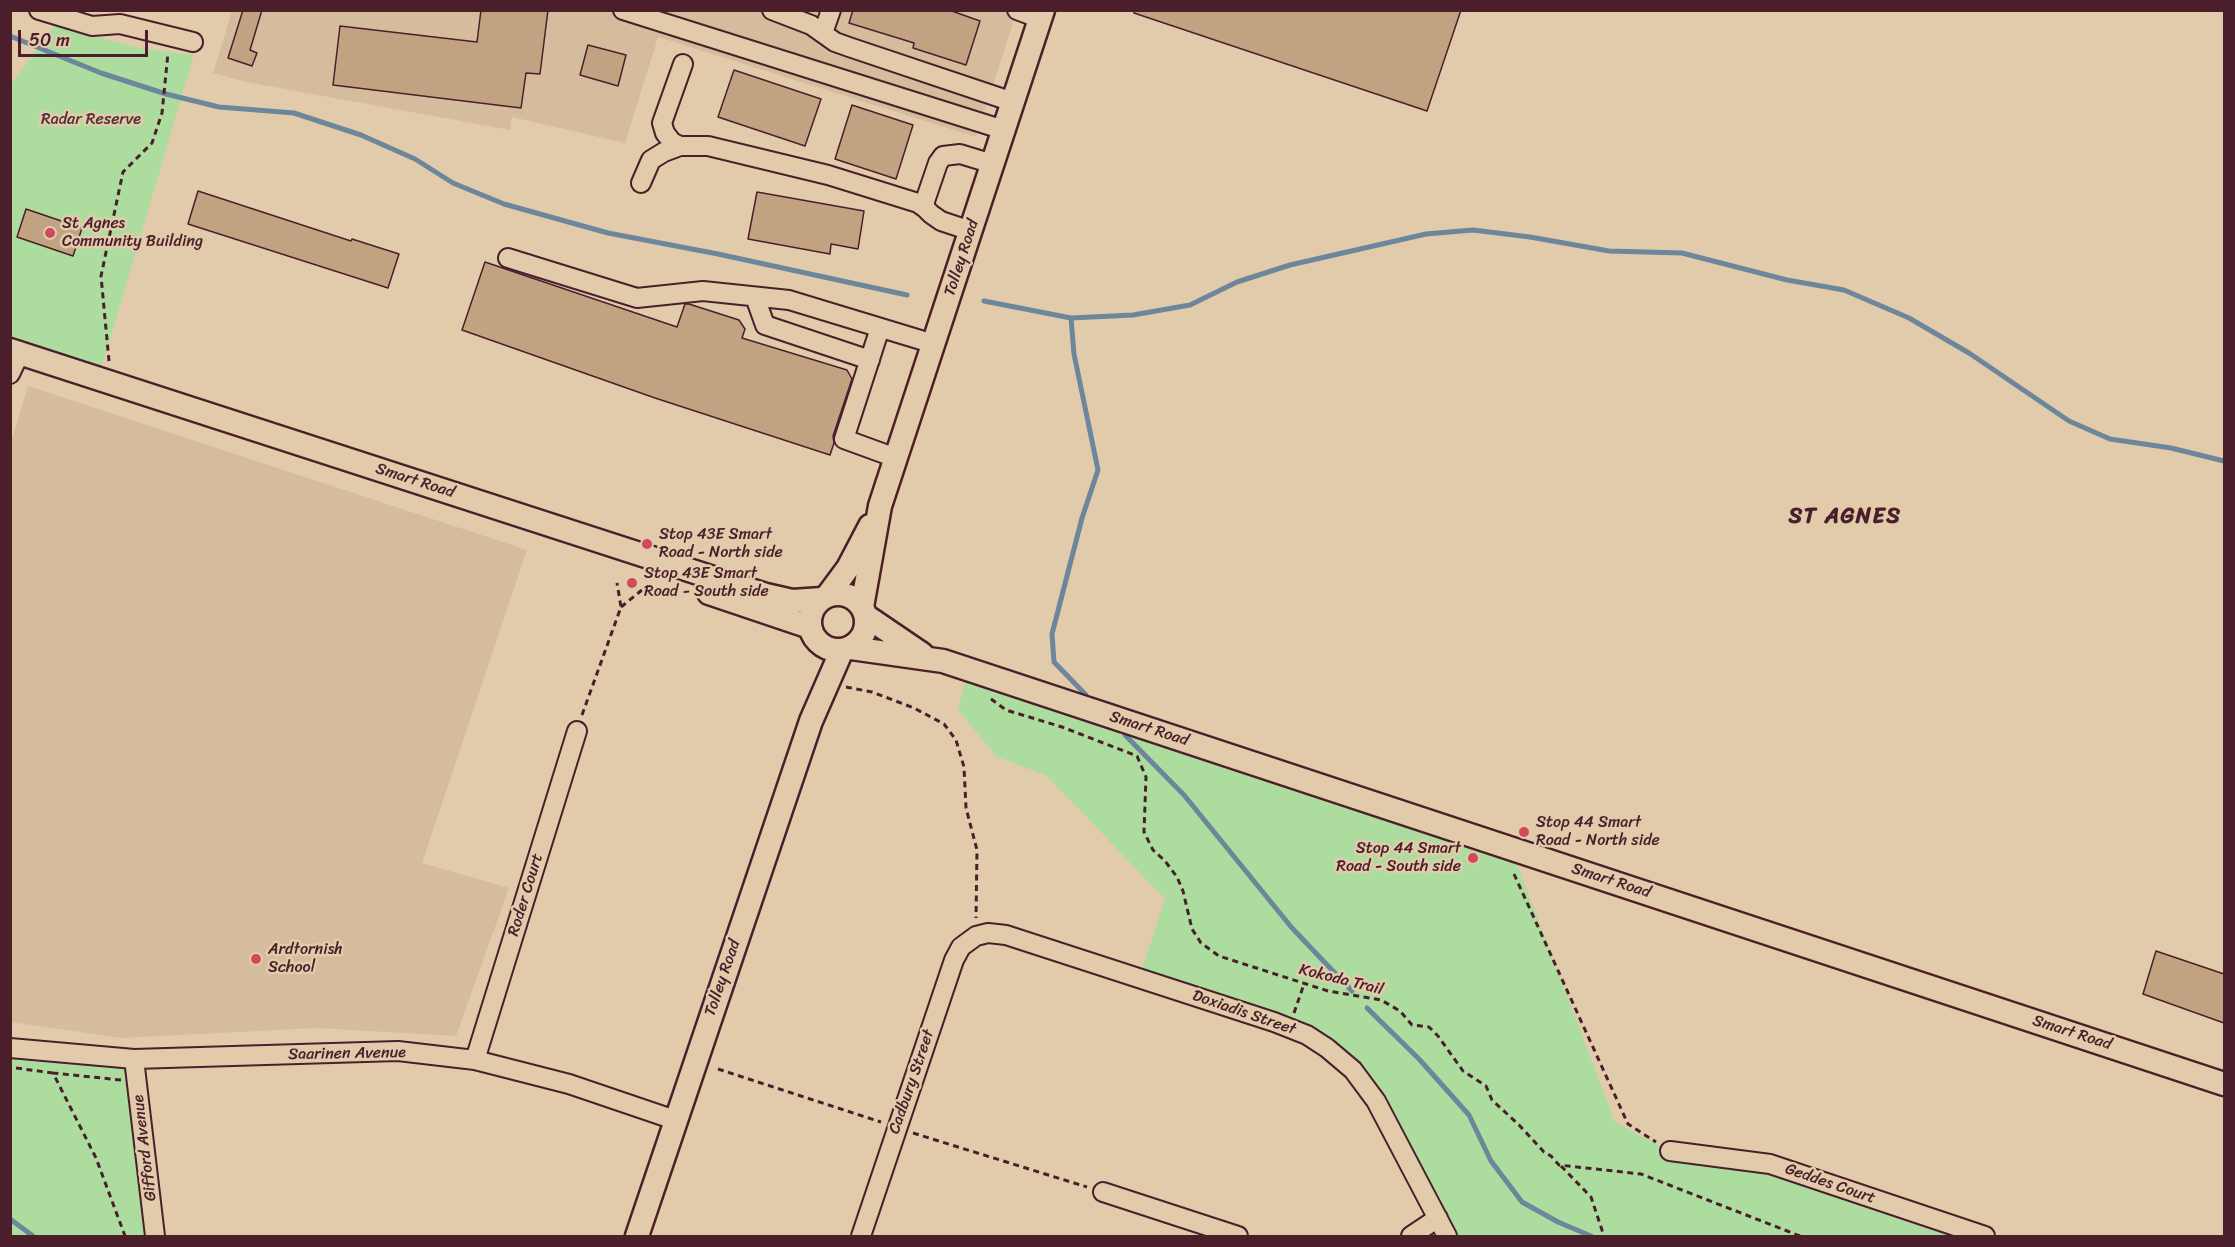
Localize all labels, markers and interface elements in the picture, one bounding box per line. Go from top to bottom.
scale bar [21,18,152,56]
text: 50 m [29,24,70,56]
park label: Radar Reserve [41,110,141,130]
place label: St Agnes Community Building [62,214,203,252]
street label: Tolley Road [941,217,983,299]
marker: St Agnes Community Building [43,226,57,240]
street label: Smart Road [373,459,457,503]
district label: ST AGNES [1790,504,1900,530]
place label: Stop 43E Smart Road - North side [659,525,783,563]
marker: Stop 43E Smart Road - North side [640,537,654,551]
place label: Stop 43E Smart Road - South side [644,564,769,602]
marker: Stop 43E Smart Road - South side [625,576,639,590]
street label: Smart Road [1107,707,1191,751]
place label: Stop 44 Smart Road - North side [1536,813,1660,851]
marker: Stop 44 Smart Road - North side [1517,825,1531,839]
place label: Stop 44 Smart Road - South side [1336,839,1461,877]
street label: Roder Court [504,851,548,939]
marker: Stop 44 Smart Road - South side [1466,851,1480,865]
street label: Smart Road [1569,859,1653,903]
street label: Tolley Road [701,937,745,1019]
place label: Ardtornish School [268,940,343,978]
marker: Ardtornish School [249,952,263,966]
street label: Kokoda Trail [1297,960,1385,1000]
street label: Doxiadis Street [1190,986,1298,1040]
street label: Smart Road [2030,1011,2114,1055]
street label: Cadbury Street [885,1027,939,1137]
street label: Saarinen Avenue [288,1043,406,1065]
street label: Gifford Avenue [129,1094,161,1202]
street label: Geddes Court [1782,1160,1878,1208]

